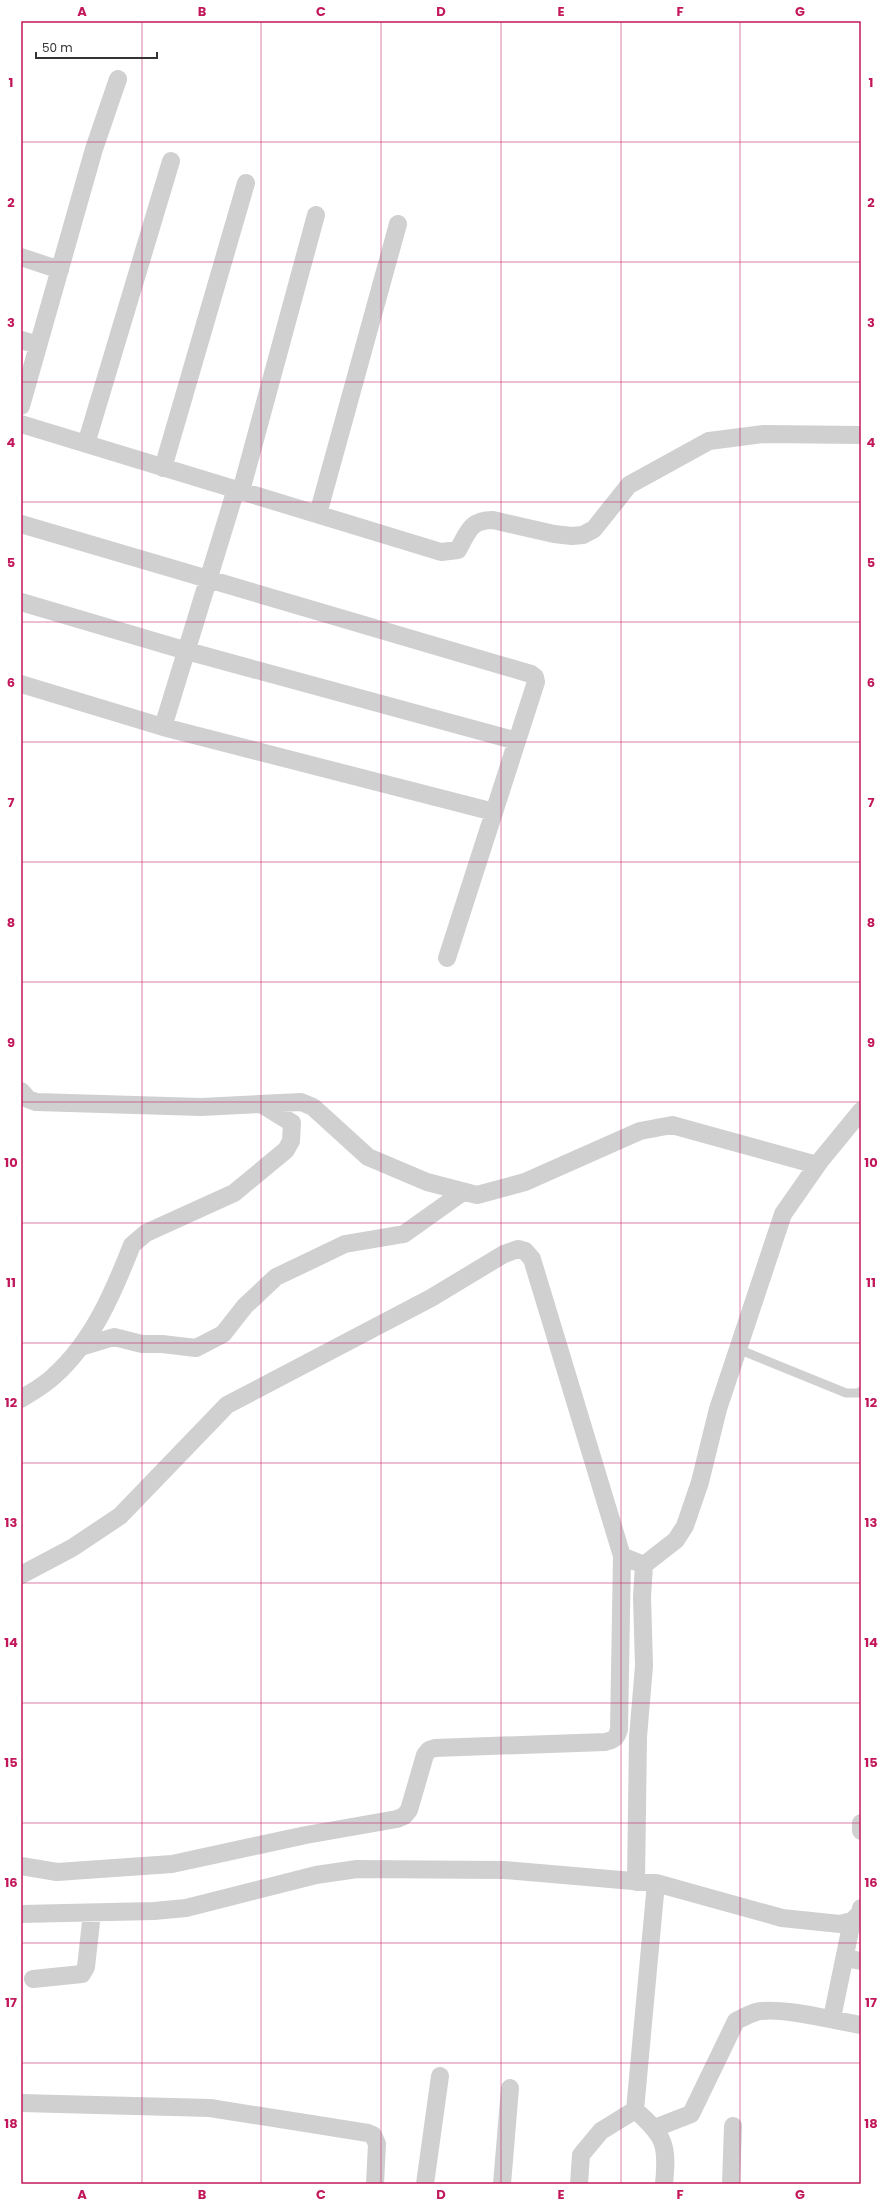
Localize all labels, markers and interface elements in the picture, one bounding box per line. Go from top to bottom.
text: A [77,2,87,21]
text: B [198,2,207,21]
text: C [316,2,326,21]
text: D [436,2,446,21]
text: E [557,2,565,21]
text: F [676,2,684,21]
text: G [795,2,805,21]
scale bar [36,34,157,60]
text: 50 m [42,39,73,56]
text: 1 [9,73,13,92]
text: 1 [869,73,873,92]
text: 2 [7,193,15,212]
text: 2 [867,193,875,212]
text: 3 [7,313,15,332]
text: 3 [867,313,875,332]
text: 4 [7,433,16,452]
text: 4 [867,433,876,452]
text: 5 [7,553,15,572]
text: 5 [867,553,875,572]
text: 6 [7,673,15,692]
text: 6 [867,673,875,692]
text: 7 [8,793,15,812]
text: 7 [868,793,875,812]
text: 8 [7,913,15,932]
text: 8 [867,913,875,932]
text: 9 [7,1033,15,1052]
text: 9 [867,1033,875,1052]
text: 10 [4,1153,18,1172]
text: 10 [864,1153,878,1172]
text: 11 [6,1273,16,1292]
text: 11 [866,1273,876,1292]
text: 12 [5,1393,18,1412]
text: 12 [865,1393,878,1412]
text: 13 [5,1513,18,1532]
text: 13 [865,1513,878,1532]
text: 14 [4,1633,18,1652]
text: 14 [864,1633,878,1652]
text: 15 [4,1753,18,1772]
text: 15 [864,1753,878,1772]
text: 16 [4,1873,18,1892]
text: 16 [864,1873,878,1892]
text: 17 [5,1993,17,2012]
text: 17 [865,1993,877,2012]
text: 18 [4,2114,18,2133]
text: 18 [864,2114,878,2133]
text: A [77,2185,87,2204]
text: B [198,2185,207,2204]
text: C [316,2185,326,2204]
text: D [436,2185,446,2204]
text: E [557,2185,565,2204]
text: F [676,2185,684,2204]
text: G [795,2185,805,2204]

